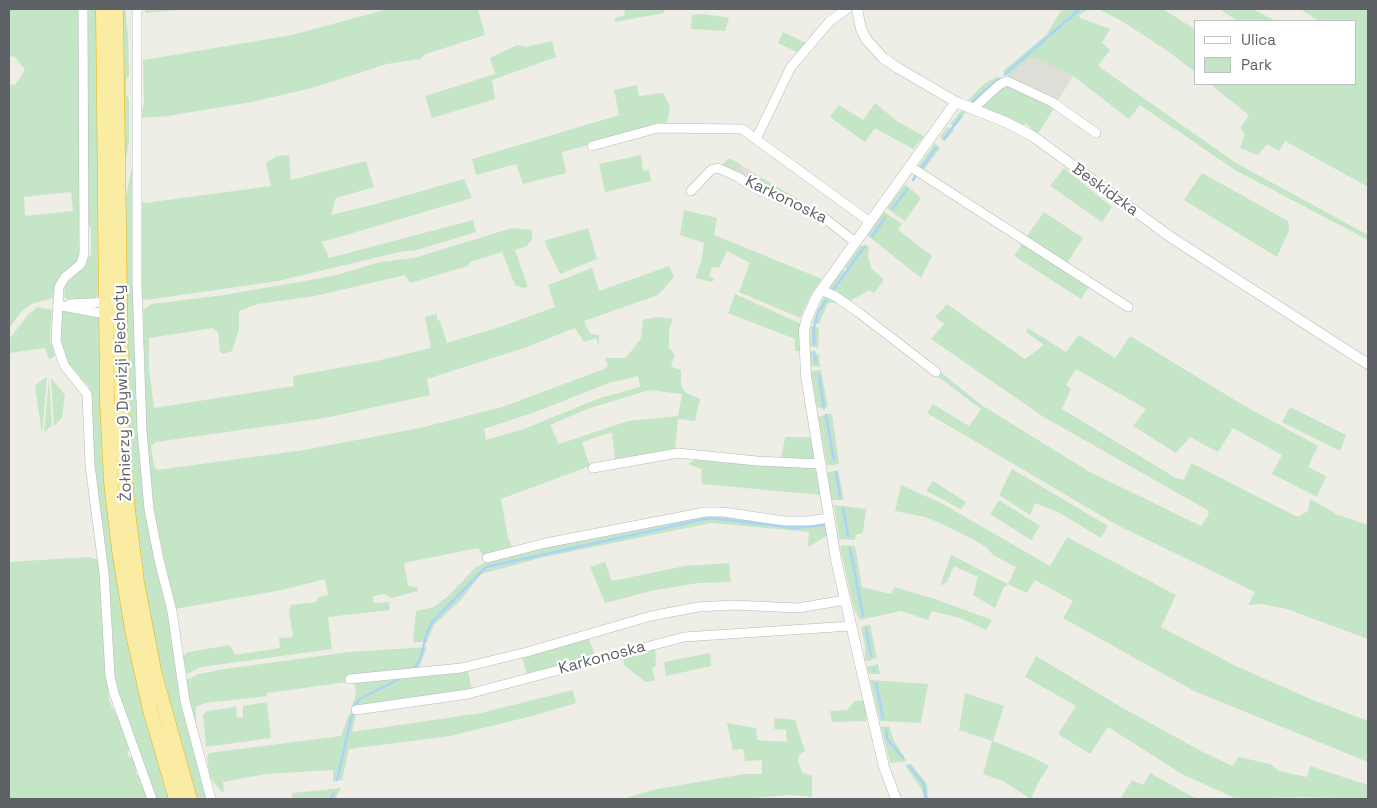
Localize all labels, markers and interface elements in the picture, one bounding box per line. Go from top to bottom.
legend [1194,20,1357,85]
text: Ulica [1241,30,1276,49]
text: Park [1241,55,1272,74]
street label: Beskidzka [1068,160,1142,220]
street label: Karkonoska [742,172,830,228]
street label: Żołnierzy 9 Dywizji Piechoty [110,284,136,502]
street label: Karkonoska [557,637,647,679]

